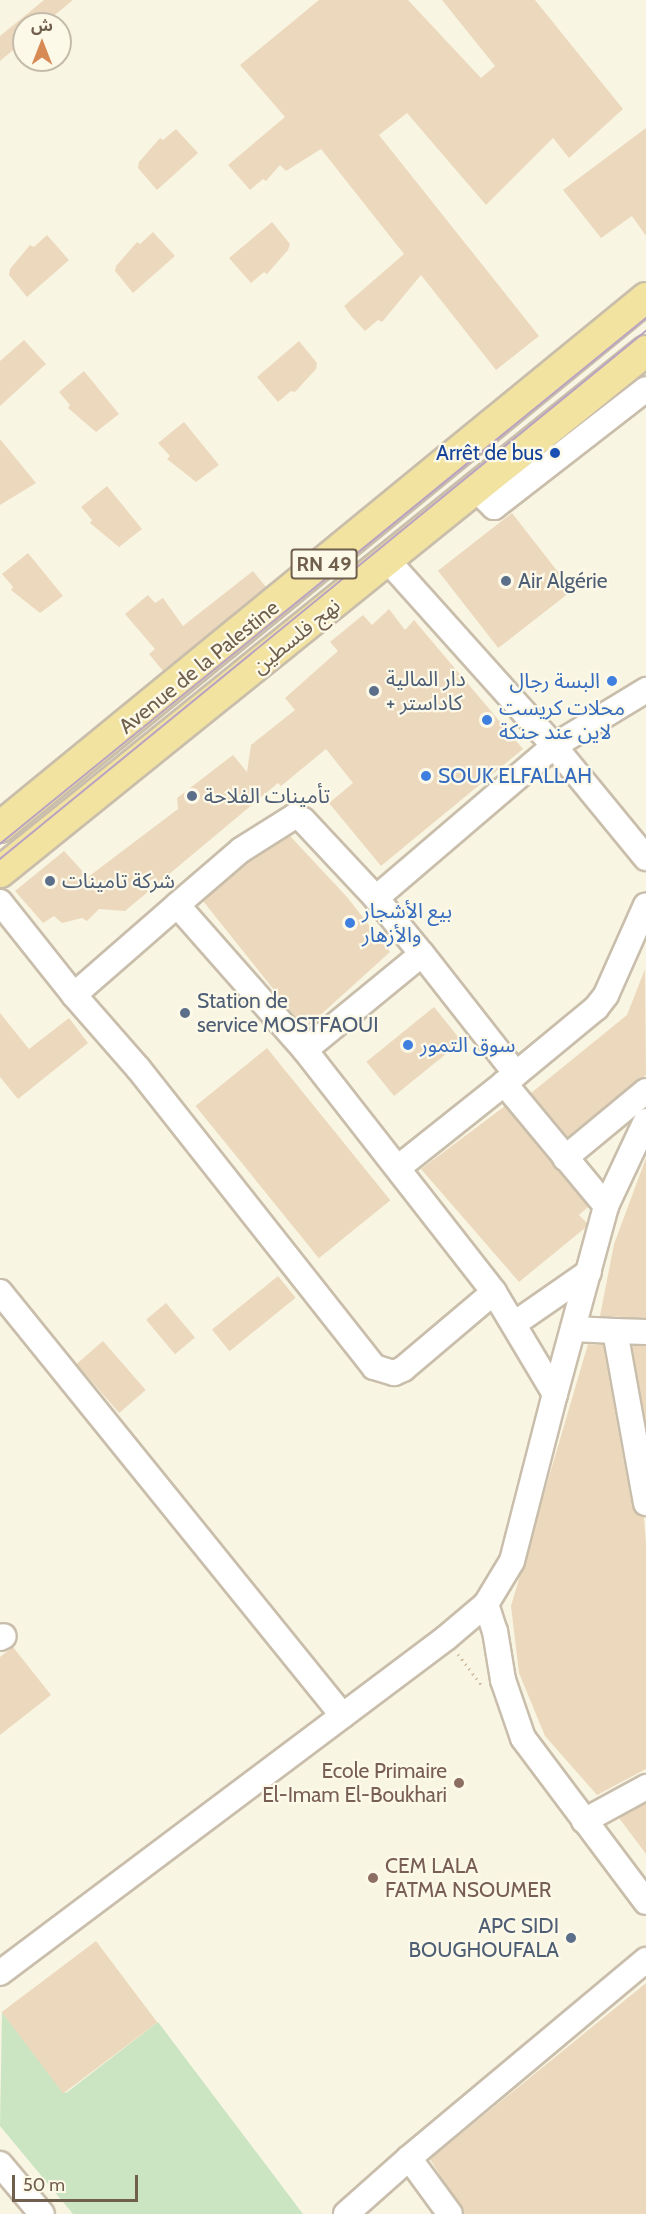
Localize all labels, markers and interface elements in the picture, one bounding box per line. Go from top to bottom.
north arrow [12,12,72,72]
text: ش [31,16,53,35]
place label: Arrêt de bus [436,440,543,466]
marker: Arrêt de bus [548,446,562,460]
road number: RN 49 [290,547,358,581]
place label: Air Algérie [518,568,608,594]
marker: Air Algérie [499,574,513,588]
street label: نهج فلسطين [247,593,345,679]
street label: Avenue de la Palestine [114,595,284,739]
place label: دار المالية + كاداستر [386,666,466,716]
place label: البسة رجال [510,668,600,694]
marker: البسة رجال [605,674,619,688]
marker: دار المالية + كاداستر [367,684,381,698]
place label: محلات كريست لاين عند حنكة [499,695,625,745]
marker: محلات كريست لاين عند حنكة [480,713,494,727]
place label: SOUK ELFALLAH [438,763,592,789]
marker: SOUK ELFALLAH [419,769,433,783]
place label: تأمينات الفلاحة [204,783,330,809]
marker: تأمينات الفلاحة [185,789,199,803]
place label: شركة تامينات [62,868,175,894]
marker: شركة تامينات [43,874,57,888]
place label: بيع الأشجار والأزهار [362,898,452,948]
marker: بيع الأشجار والأزهار [343,916,357,930]
place label: Station de service MOSTFAOUI [197,988,379,1038]
marker: Station de service MOSTFAOUI [178,1006,192,1020]
place label: سوق التمور [420,1032,515,1058]
marker: سوق التمور [401,1038,415,1052]
place label: Ecole Primaire El-Imam El-Boukhari [262,1758,447,1808]
marker: Ecole Primaire El-Imam El-Boukhari [452,1776,466,1790]
place label: CEM LALA FATMA NSOUMER [385,1853,552,1903]
marker: CEM LALA FATMA NSOUMER [366,1871,380,1885]
place label: APC SIDI BOUGHOUFALA [409,1913,559,1963]
marker: APC SIDI BOUGHOUFALA [564,1931,578,1945]
scale bar [15,2163,141,2201]
text: 50 m [23,2174,65,2196]

